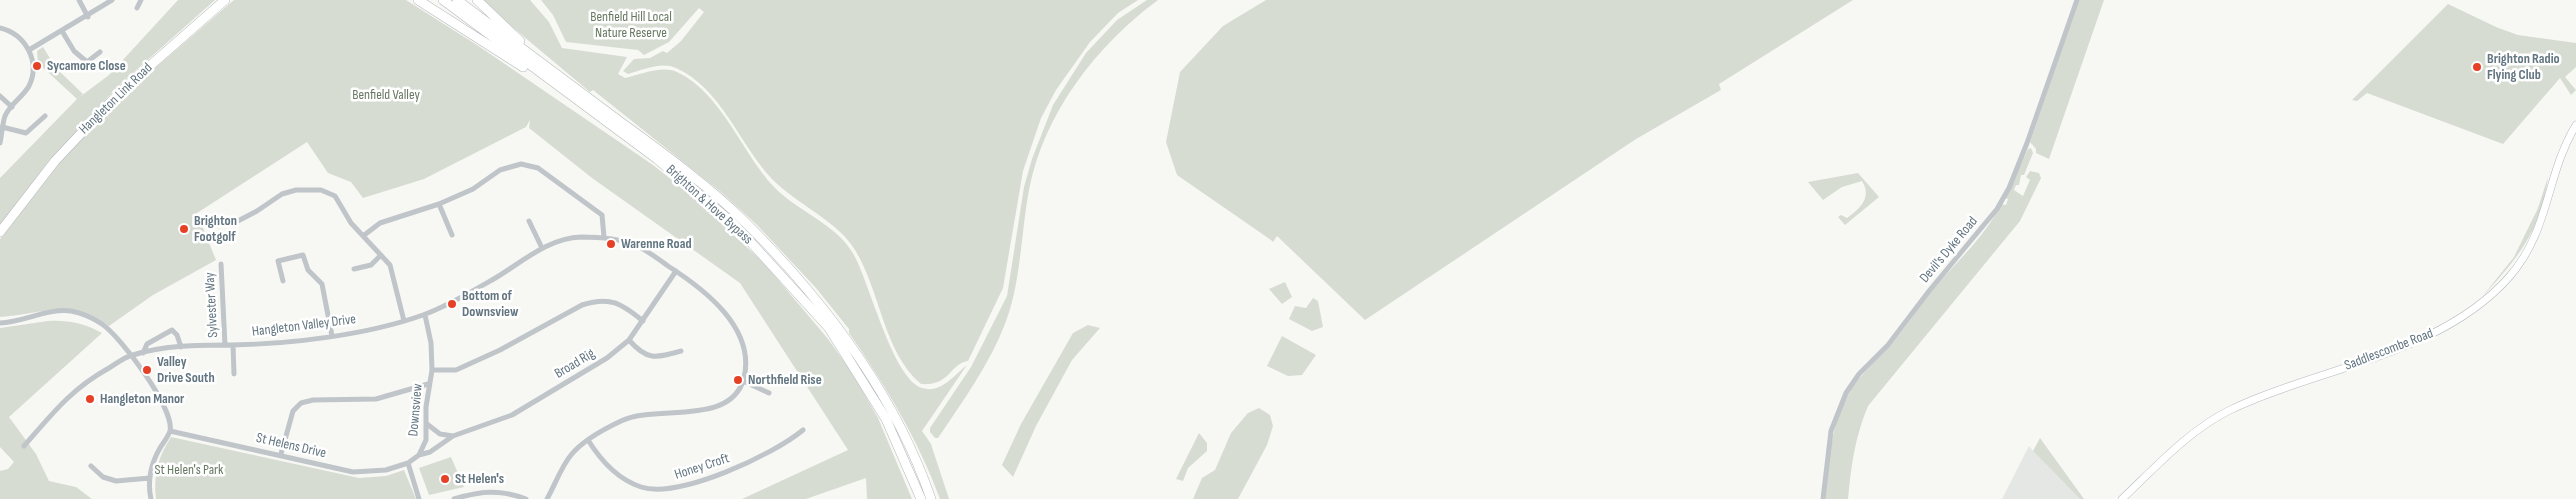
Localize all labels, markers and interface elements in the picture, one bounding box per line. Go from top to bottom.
park label: Benfield Hill Local Nature Reserve [590,9,672,41]
place label: Brighton Radio Flying Club [2487,51,2560,84]
place label: Sycamore Close [47,58,126,74]
marker: Sycamore Close [31,60,43,72]
street label: Hangleton Link Road [76,60,156,138]
marker: Brighton Radio Flying Club [2471,61,2483,73]
park label: Benfield Valley [352,87,420,103]
street label: Brighton & Hove Bypass [662,162,756,248]
place label: Brighton Footgolf [194,213,237,246]
street label: Devil's Dyke Road [1917,214,1981,286]
marker: Brighton Footgolf [178,223,190,235]
place label: Warenne Road [621,236,692,252]
marker: Warenne Road [605,238,617,250]
street label: Sylvester Way [202,272,222,338]
place label: Bottom of Downsview [462,288,518,321]
marker: Bottom of Downsview [446,298,458,310]
street label: Hangleton Valley Drive [251,311,357,341]
street label: Saddlescombe Road [2342,325,2436,375]
street label: Broad Rig [552,345,598,383]
place label: Valley Drive South [157,354,215,387]
marker: Valley Drive South [141,364,153,376]
place label: Northfield Rise [748,372,822,388]
marker: Northfield Rise [732,374,744,386]
street label: Downsview [405,383,427,437]
place label: Hangleton Manor [100,391,184,407]
marker: Hangleton Manor [84,393,96,405]
street label: St Helens Drive [254,430,328,462]
street label: Honey Croft [672,450,732,484]
park label: St Helen's Park [155,462,223,478]
place label: St Helen's [455,471,504,487]
marker: St Helen's [439,473,451,485]

